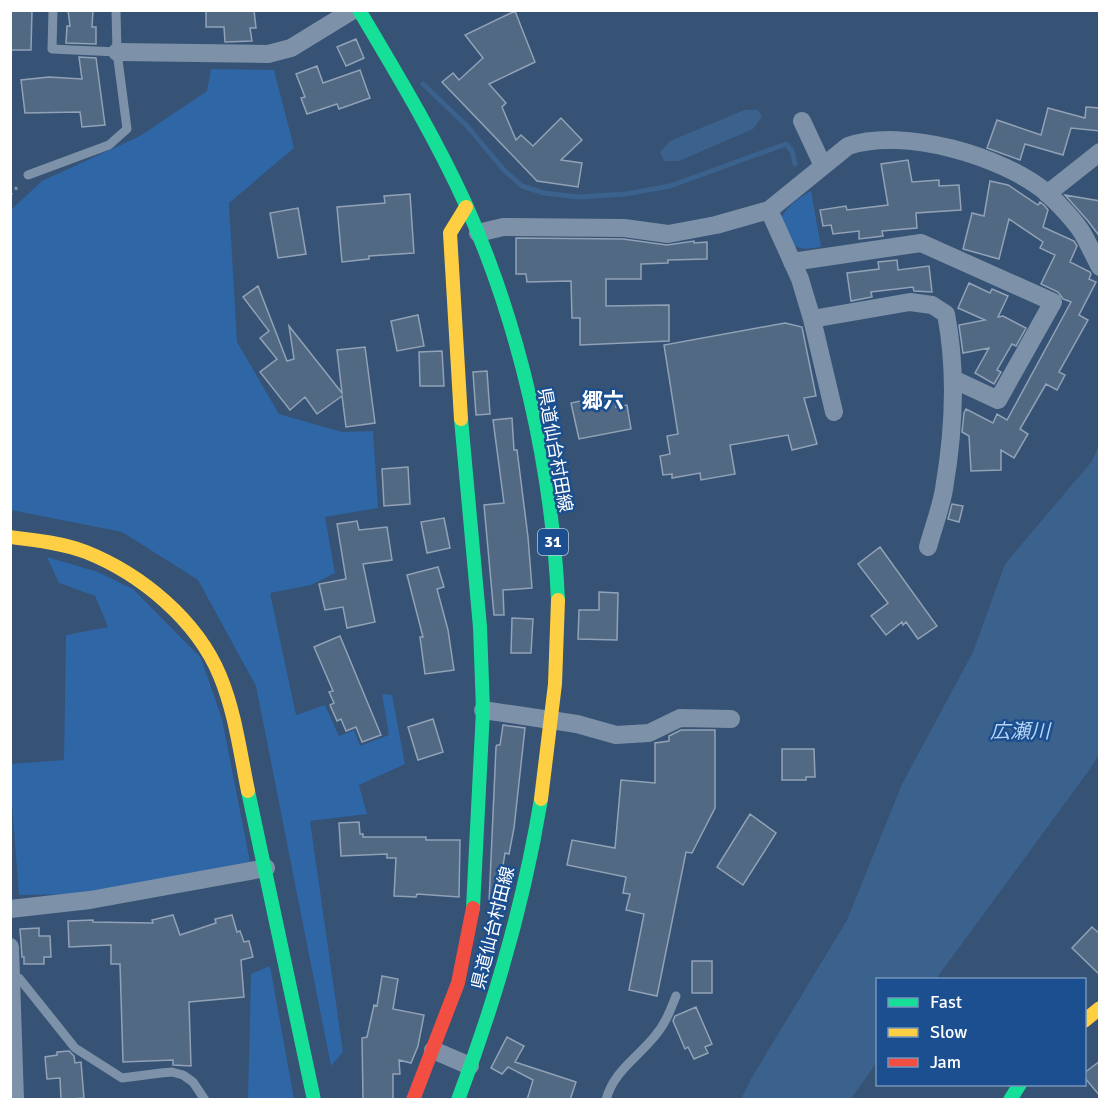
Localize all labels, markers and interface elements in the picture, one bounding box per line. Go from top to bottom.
street label: 県道仙台村田線 [533,386,577,514]
district label: 郷六 [582,388,624,414]
road number: 31 [538,529,568,555]
water label: 広瀬川 [990,719,1052,744]
street label: 県道仙台村田線 [467,864,519,992]
legend [876,978,1086,1086]
text: Fast [930,991,962,1013]
text: Slow [930,1021,967,1043]
text: Jam [930,1051,961,1073]

